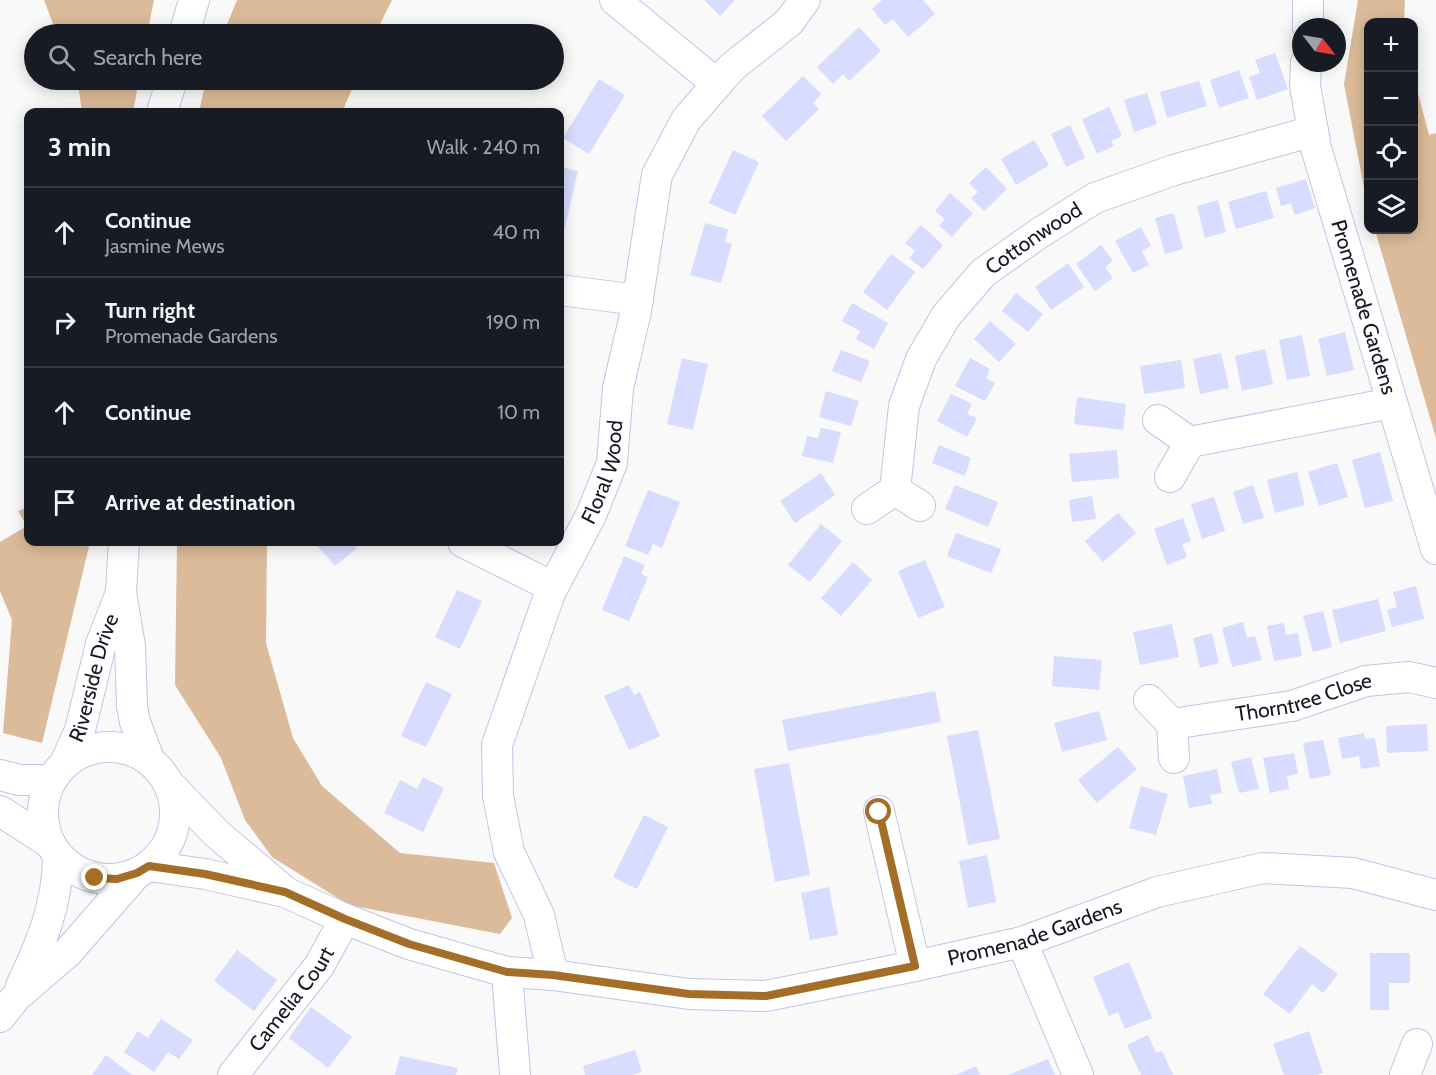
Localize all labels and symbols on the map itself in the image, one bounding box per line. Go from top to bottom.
north arrow [1292,18,1346,72]
street label: Cottonwood [980,197,1086,280]
street label: Promenade Gardens [1326,216,1402,398]
street label: Floral Wood [576,419,627,528]
street label: Riverside Drive [63,610,124,746]
street label: Thorntree Close [1234,668,1373,726]
route start [865,798,891,824]
route end [81,864,107,890]
street label: Promenade Gardens [945,893,1126,970]
street label: Camelia Court [243,942,339,1056]

